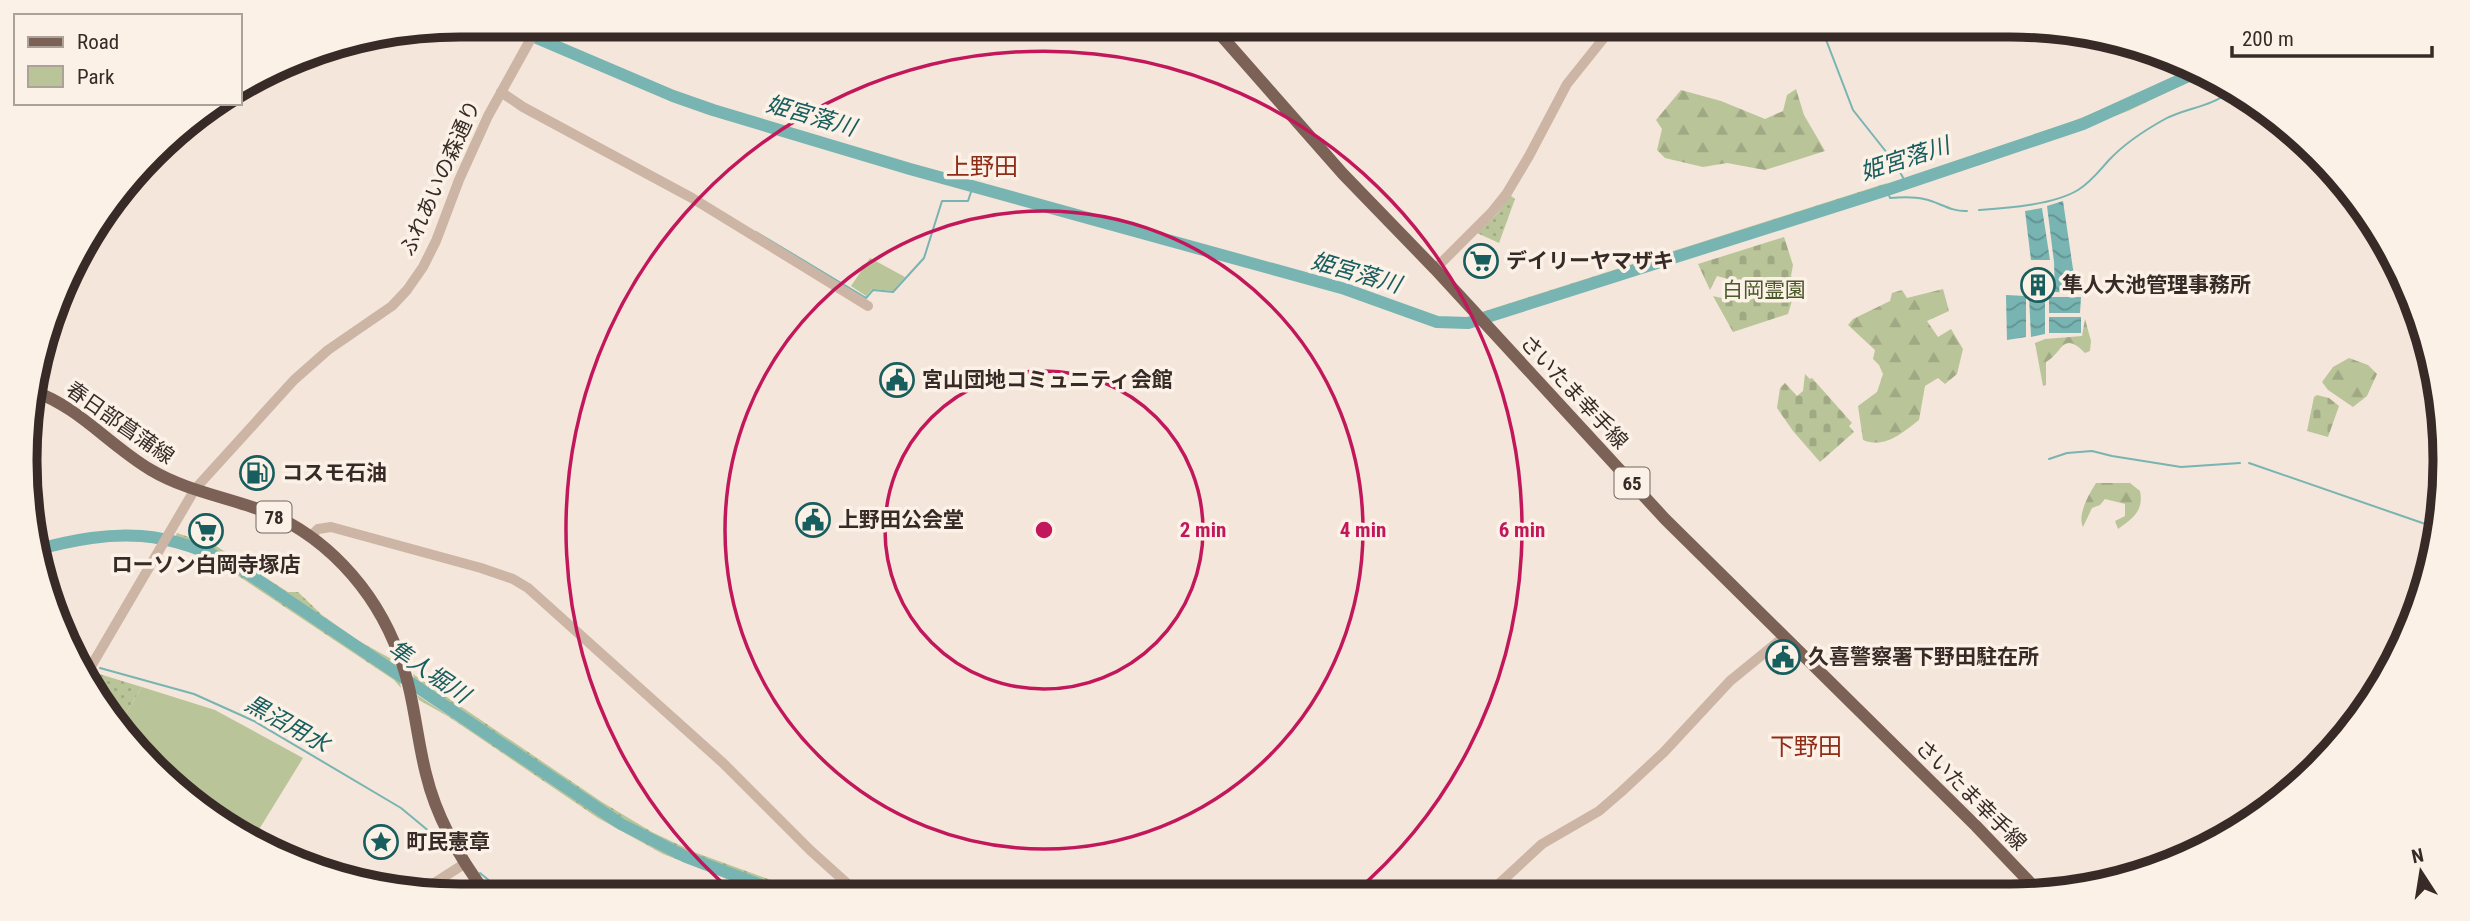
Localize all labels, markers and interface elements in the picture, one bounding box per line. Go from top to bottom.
legend [14,14,242,105]
scale bar [2232,14,2432,58]
text: 200 m [2242,27,2294,51]
text: Road [77,30,119,54]
text: Park [77,65,115,89]
water label: 姫宮落川 [763,90,862,142]
street label: ふれあいの森通り [395,96,485,260]
water label: 姫宮落川 [1857,131,1956,186]
district label: 上野田 [946,153,1018,181]
supermarket icon: デイリーヤマザキ [1462,242,1500,280]
water label: 姫宮落川 [1308,247,1407,299]
place label: デイリーヤマザキ [1506,249,1674,273]
building icon: 隼人大池管理事務所 [2019,266,2057,304]
place label: 隼人大池管理事務所 [2062,273,2251,297]
park label: 白岡霊園 [1722,278,1806,302]
street label: さいたま幸手線 [1515,330,1633,454]
public building icon: 宮山団地コミュニティ会館 [878,361,916,399]
place label: 宮山団地コミュニティ会館 [922,368,1173,392]
street label: 春日部菖蒲線 [62,377,178,469]
fuel station icon: コスモ石油 [238,454,276,492]
place label: コスモ石油 [282,461,387,485]
road number: 65 [1614,468,1650,498]
public building icon: 上野田公会堂 [794,501,832,539]
road number: 78 [256,502,292,532]
place label: 上野田公会堂 [838,508,964,532]
supermarket icon: ローソン白岡寺塚店 [187,512,225,550]
centre of rings [1032,518,1056,542]
text: 2 min [1180,518,1226,542]
text: 4 min [1340,518,1386,542]
text: 6 min [1499,518,1545,542]
place label: ローソン白岡寺塚店 [112,553,301,577]
water label: 隼人堀川 [383,635,477,711]
public building icon: 久喜警察署下野田駐在所 [1764,638,1802,676]
place label: 久喜警察署下野田駐在所 [1808,645,2039,669]
water label: 黒沼用水 [240,690,336,760]
district label: 下野田 [1770,733,1842,761]
street label: さいたま幸手線 [1911,735,2031,855]
place icon: 町民憲章 [362,823,400,861]
place label: 町民憲章 [406,830,490,854]
north arrow [2386,837,2456,907]
text: N [2409,843,2426,868]

